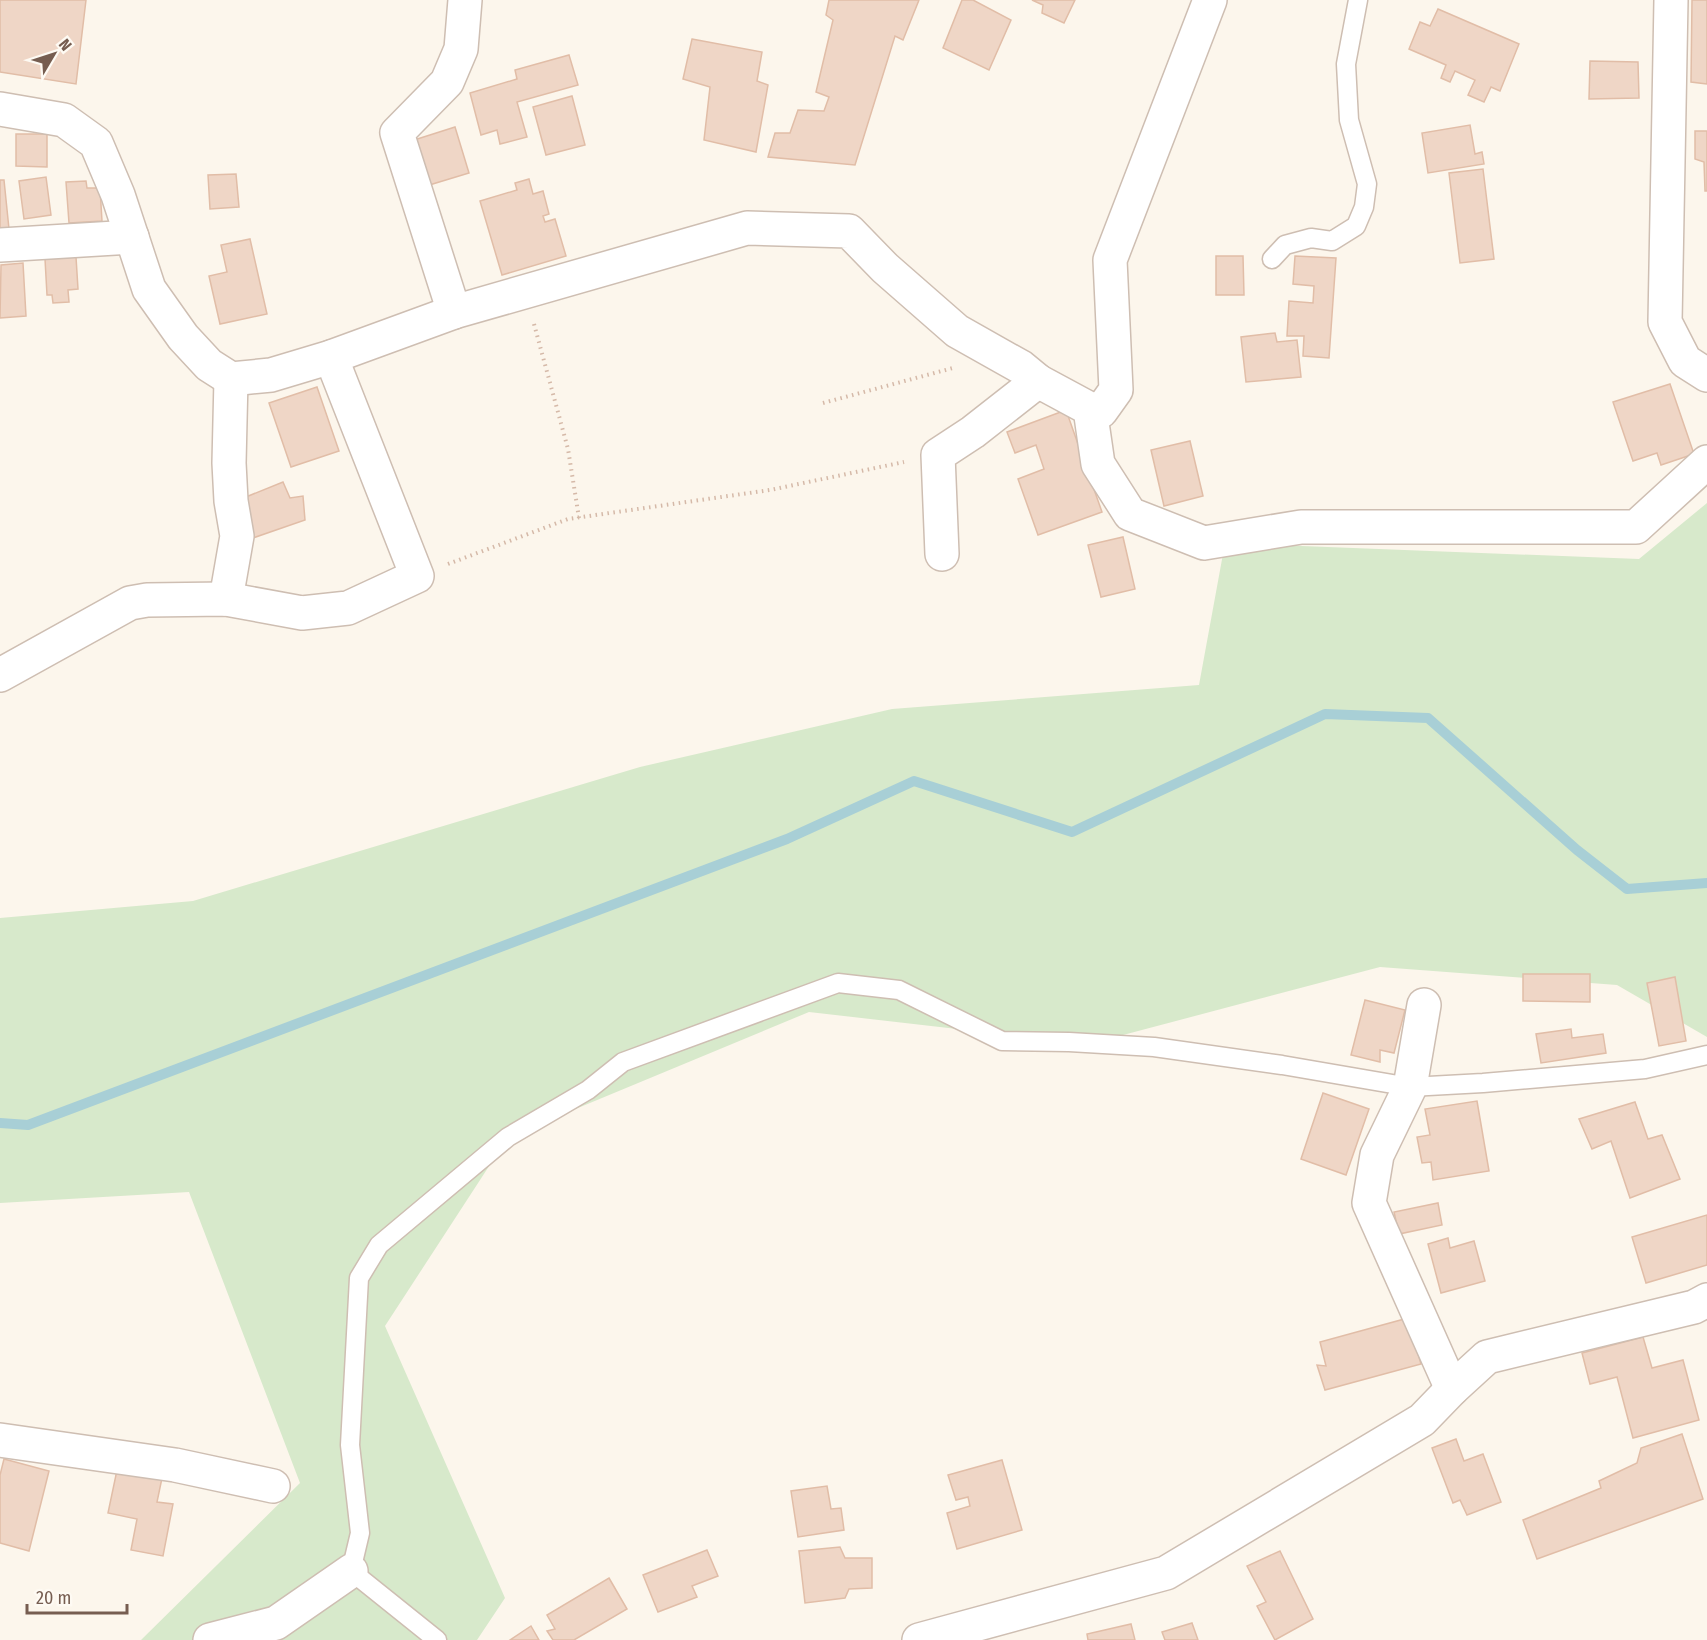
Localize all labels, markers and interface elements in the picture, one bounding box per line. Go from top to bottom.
north arrow [24,24,84,84]
text: N [55,35,76,55]
scale bar [27,1577,128,1615]
text: 20 m [36,1587,71,1609]

